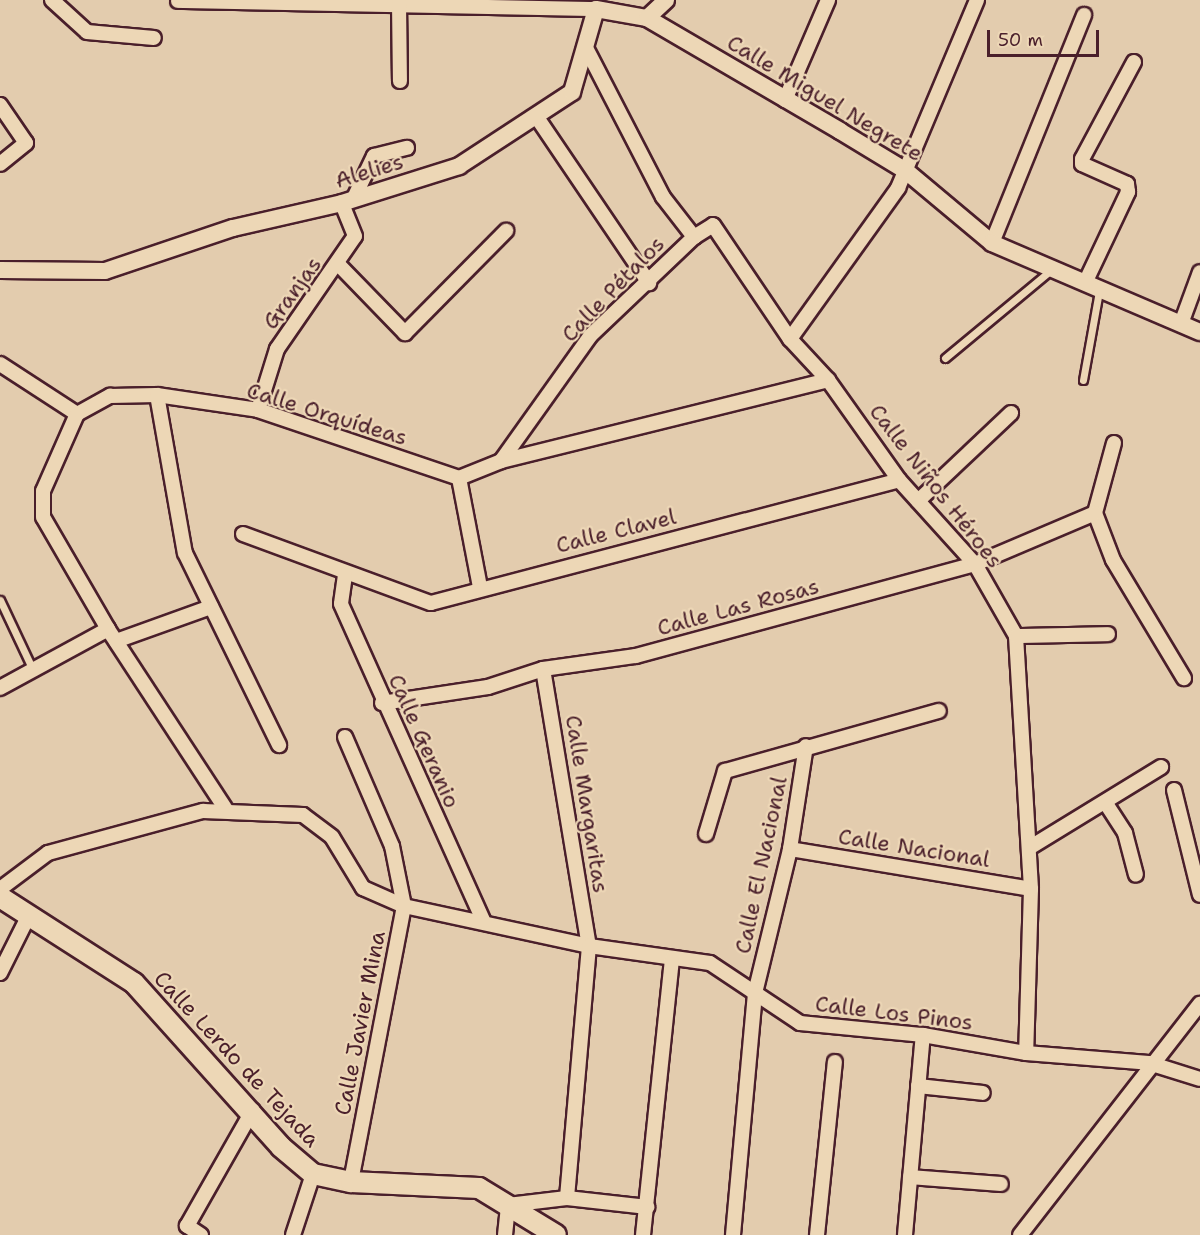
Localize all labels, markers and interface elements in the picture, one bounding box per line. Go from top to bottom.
scale bar [990,18,1102,56]
text: 50 m [998,28,1043,52]
street label: Calle Miguel Negrete [722,29,928,167]
street label: Alelies [332,148,406,194]
street label: Calle Pétalos [556,231,670,347]
street label: Granjas [257,252,327,334]
street label: Calle Orquídeas [244,377,410,451]
street label: Calle Niños Héroes [864,399,1008,573]
street label: Calle Clavel [553,503,679,559]
street label: Calle Las Rosas [654,573,822,641]
street label: Calle Geranio [383,670,465,812]
street label: Calle Margaritas [560,713,614,895]
street label: Calle El Nacional [729,774,793,956]
street label: Calle Nacional [836,823,992,873]
street label: Calle Javier Mina [329,929,391,1117]
street label: Calle Lerdo de Tejada [149,966,325,1152]
street label: Calle Los Pinos [814,990,974,1036]

